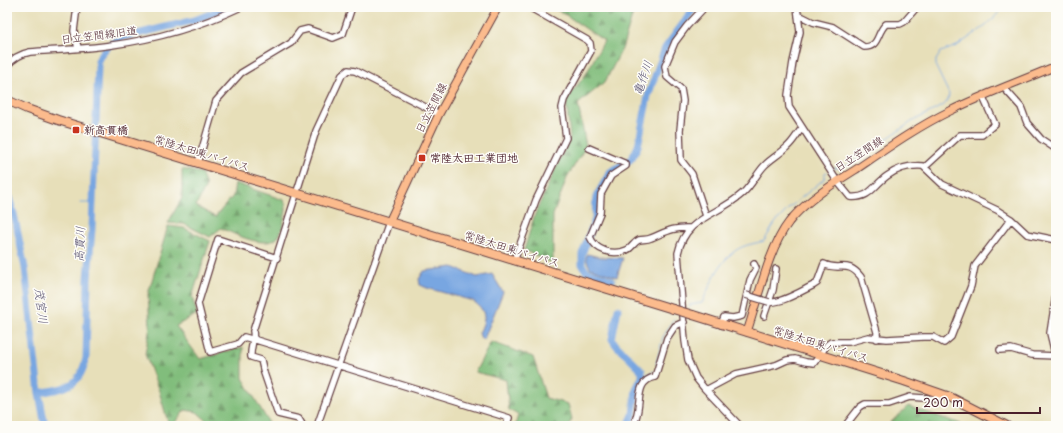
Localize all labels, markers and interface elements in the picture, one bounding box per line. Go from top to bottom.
street label: 日立笠間線旧道 [60,21,138,48]
water label: 亀作川 [628,58,656,98]
street label: 日立笠間線 [410,79,451,136]
place label: 新高貫橋 [84,121,128,138]
marker: 新高貫橋 [71,125,81,135]
street label: 常陸太田東バイパス [152,130,252,175]
street label: 日立笠間線 [831,131,886,176]
place label: 常陸太田工業団地 [430,149,518,166]
marker: 常陸太田工業団地 [417,153,427,163]
water label: 高貫川 [69,226,89,262]
street label: 常陸太田東バイパス [462,226,562,271]
water label: 茂宮川 [31,287,53,325]
street label: 常陸太田東バイパス [771,321,871,366]
scale bar [917,389,1040,415]
text: 200 m [923,393,963,411]

